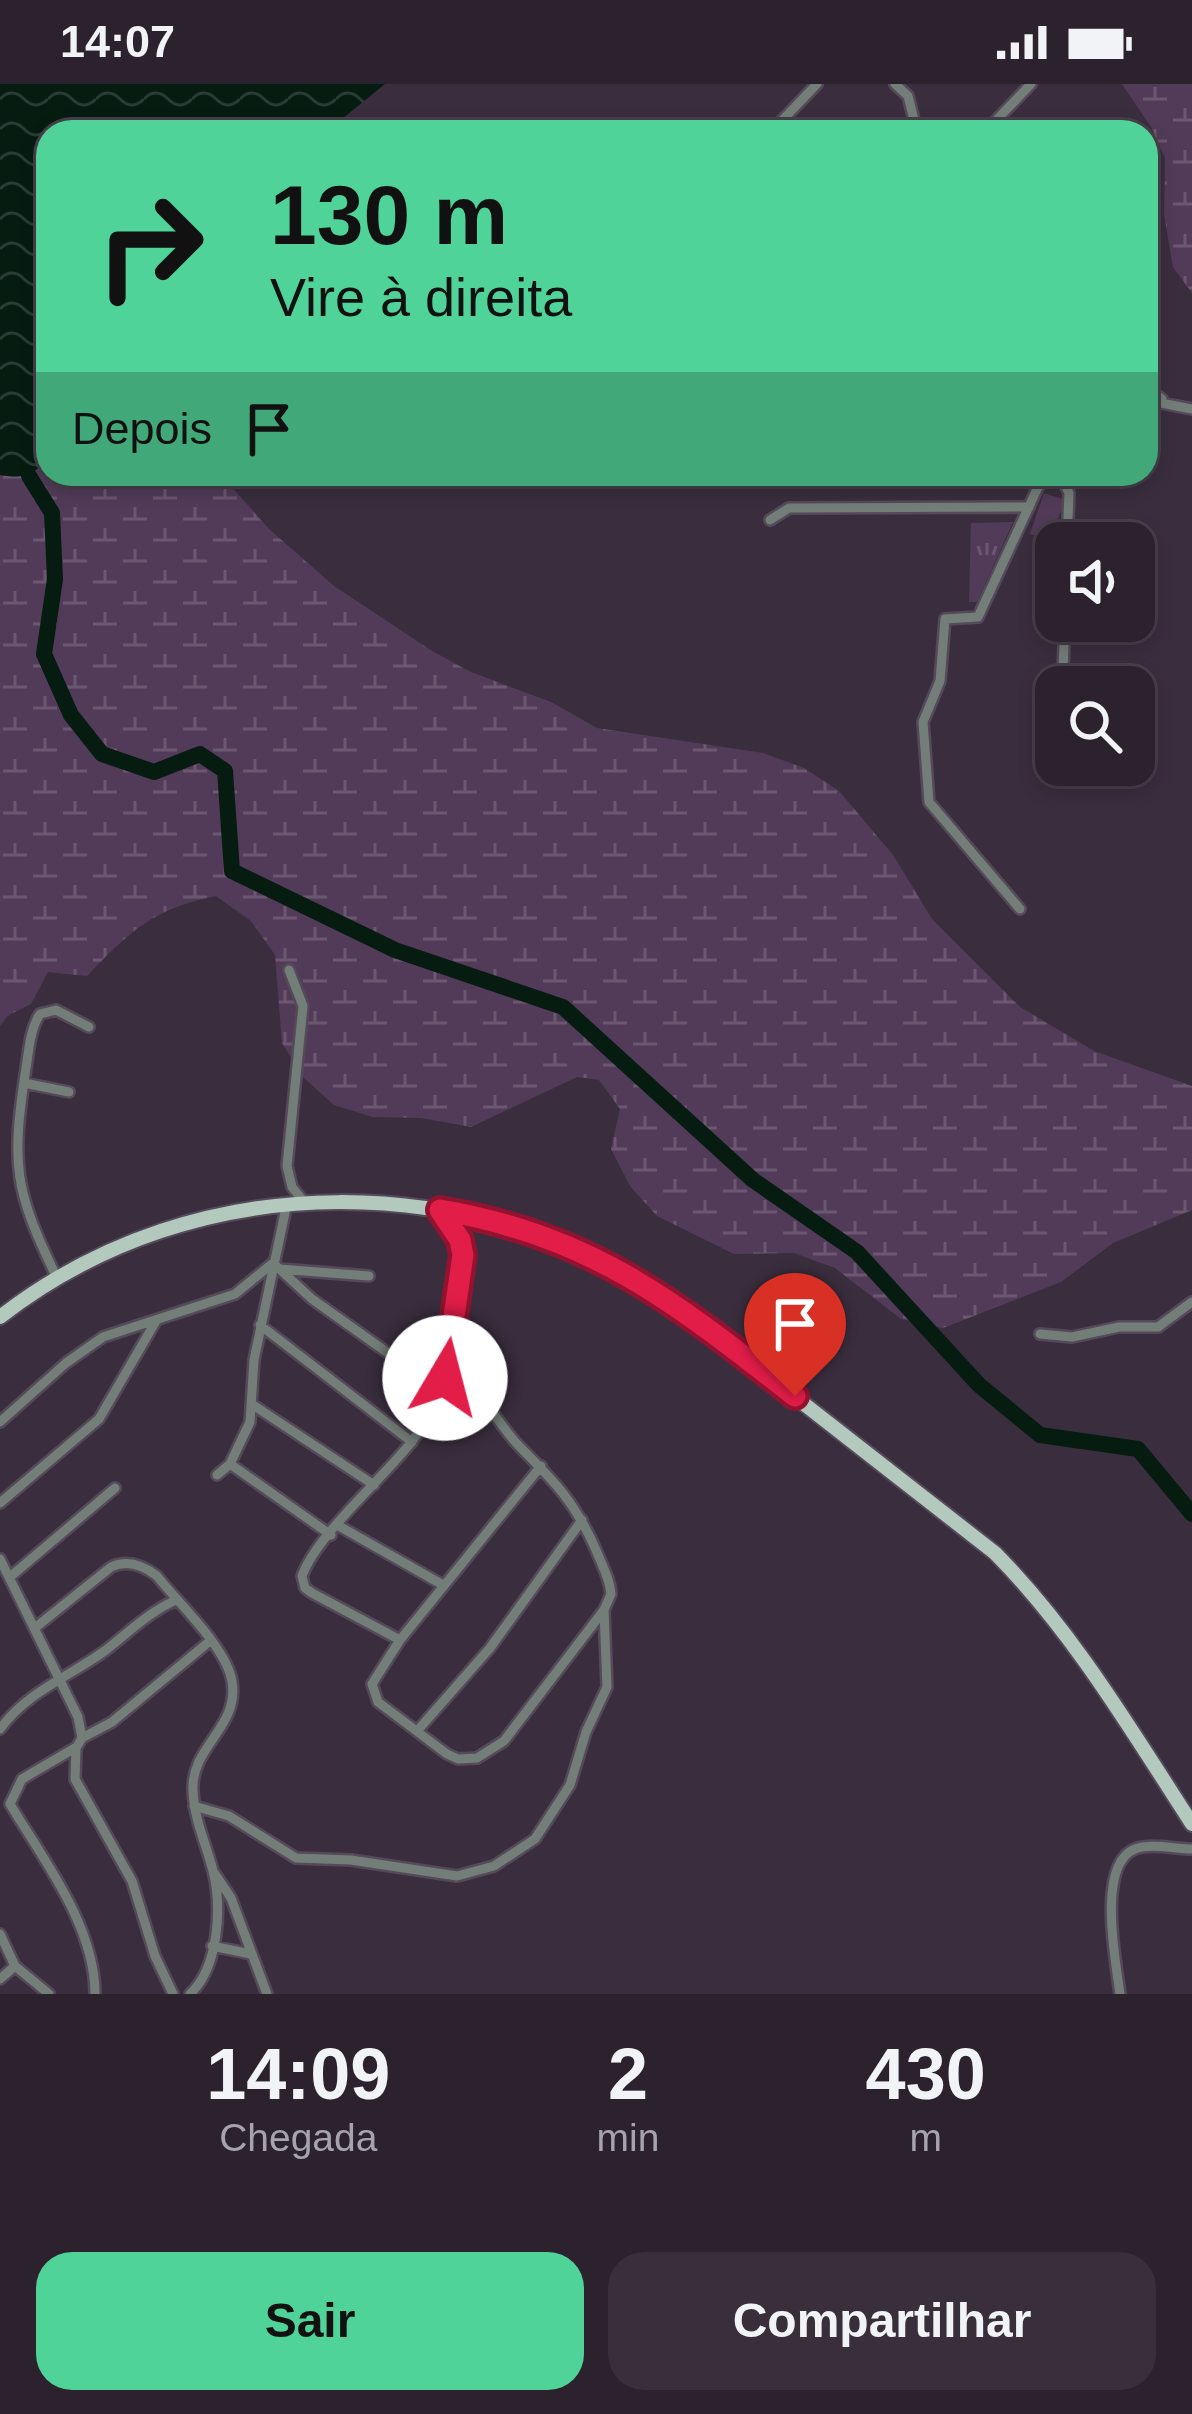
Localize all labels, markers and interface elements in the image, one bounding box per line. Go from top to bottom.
text: 14:07 [60,16,175,67]
icon: right [72,168,228,324]
text: 130 m [270,168,508,262]
text: Vire à direita [270,267,572,327]
icon: arrive [236,396,302,462]
text: Depois [72,403,212,454]
map controls [1035,522,1155,786]
button: sound [1035,522,1155,642]
button: search [1035,666,1155,786]
pin [744,1273,846,1396]
icon: arrive [762,1291,828,1357]
position arrow [382,1315,508,1441]
text: 14:09 [206,2034,390,2114]
text: 2 [608,2034,648,2114]
text: 430 [866,2034,986,2114]
text: Chegada [219,2116,377,2159]
text: min [597,2116,659,2159]
text: m [909,2116,942,2159]
button: Sair [36,2252,584,2390]
button: Compartilhar [608,2252,1156,2390]

